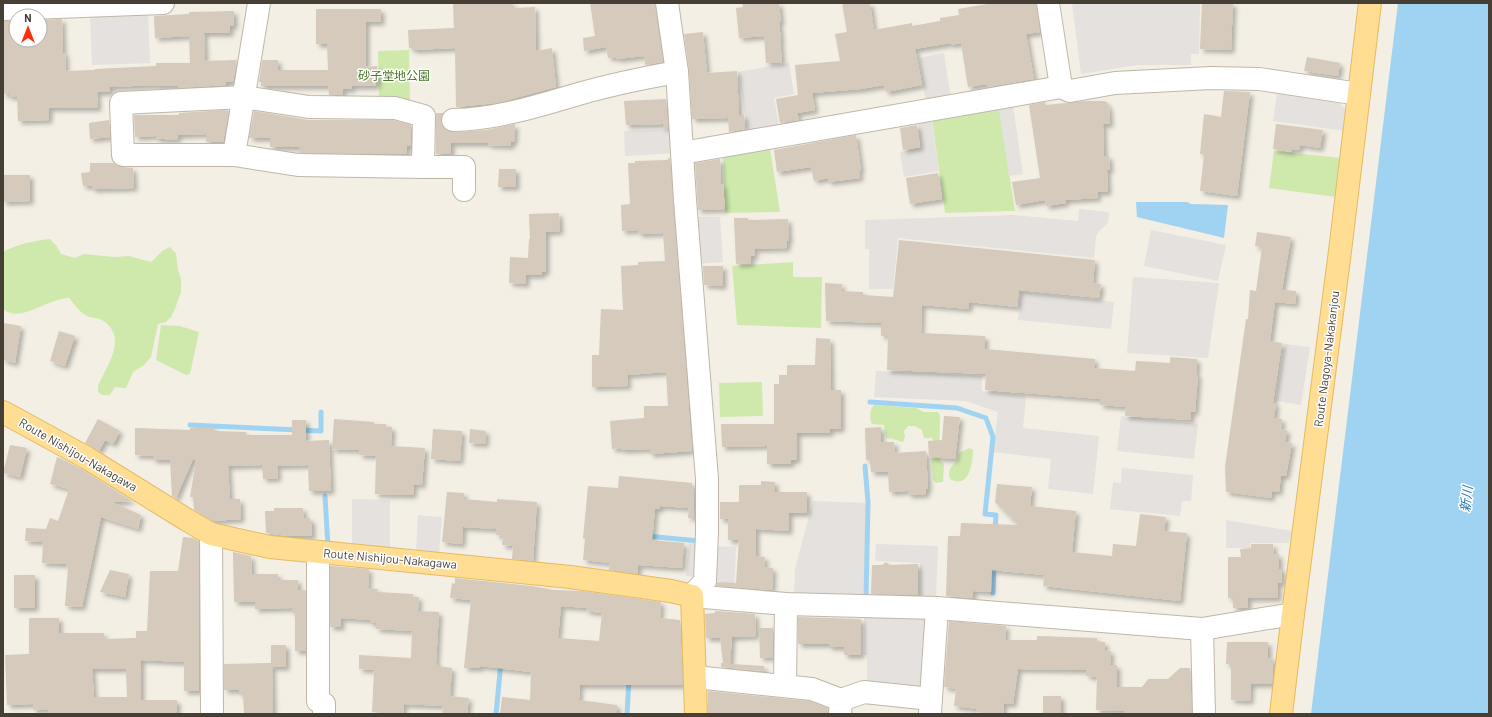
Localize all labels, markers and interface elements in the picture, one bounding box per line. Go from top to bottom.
north arrow [8,8,48,48]
text: N [24,11,32,24]
park label: 砂子堂地公園 [358,68,430,82]
street label: Route Nagoya-Nakakanjou [1311,290,1341,428]
street label: Route Nishijou-Nakagawa [17,415,140,494]
water label: 新川 [1457,483,1476,513]
street label: Route Nishijou-Nakagawa [323,545,457,571]

